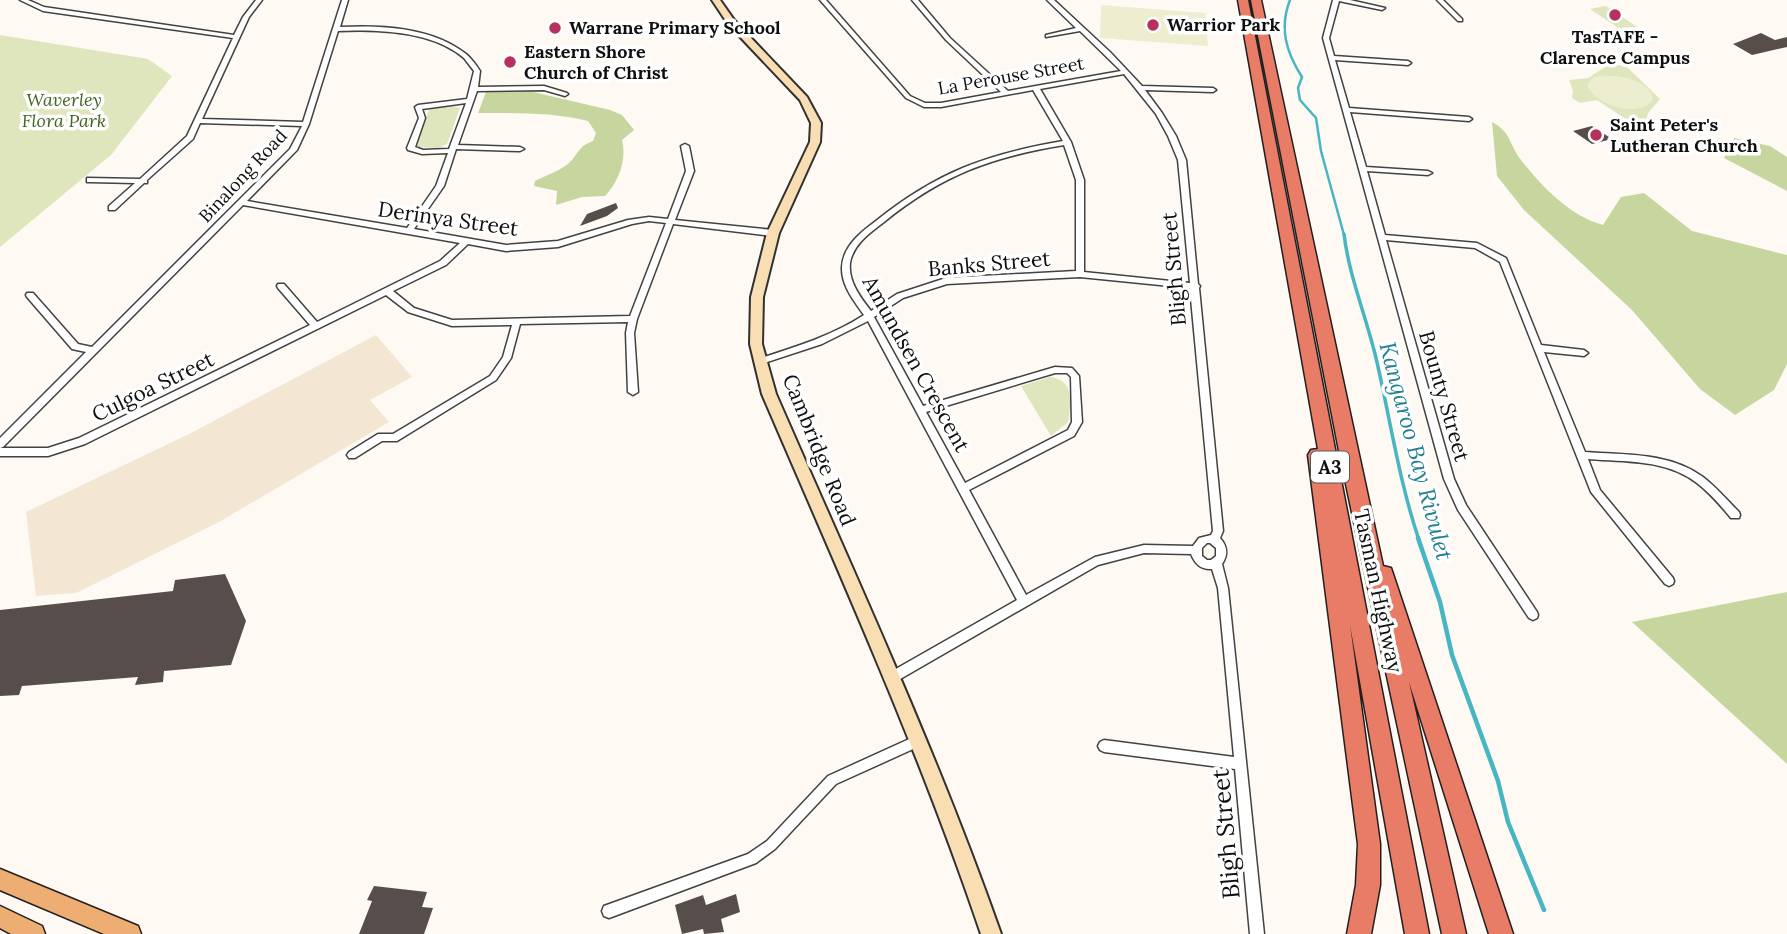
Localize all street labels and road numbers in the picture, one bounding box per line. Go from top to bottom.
street label: La Perouse Street [936,51,1086,100]
street label: Binalong Road [194,124,292,227]
street label: Derinya Street [376,195,521,242]
street label: Bligh Street [1155,210,1192,327]
street label: Banks Street [927,245,1052,282]
street label: Amundsen Crescent [856,270,976,457]
street label: Bounty Street [1413,327,1476,465]
street label: Culgoa Street [87,345,219,428]
street label: Cambridge Road [777,370,862,530]
road number: A3 [1311,452,1349,482]
street label: Tasman Highway [1348,507,1409,675]
street label: Bligh Street [1204,767,1247,900]

